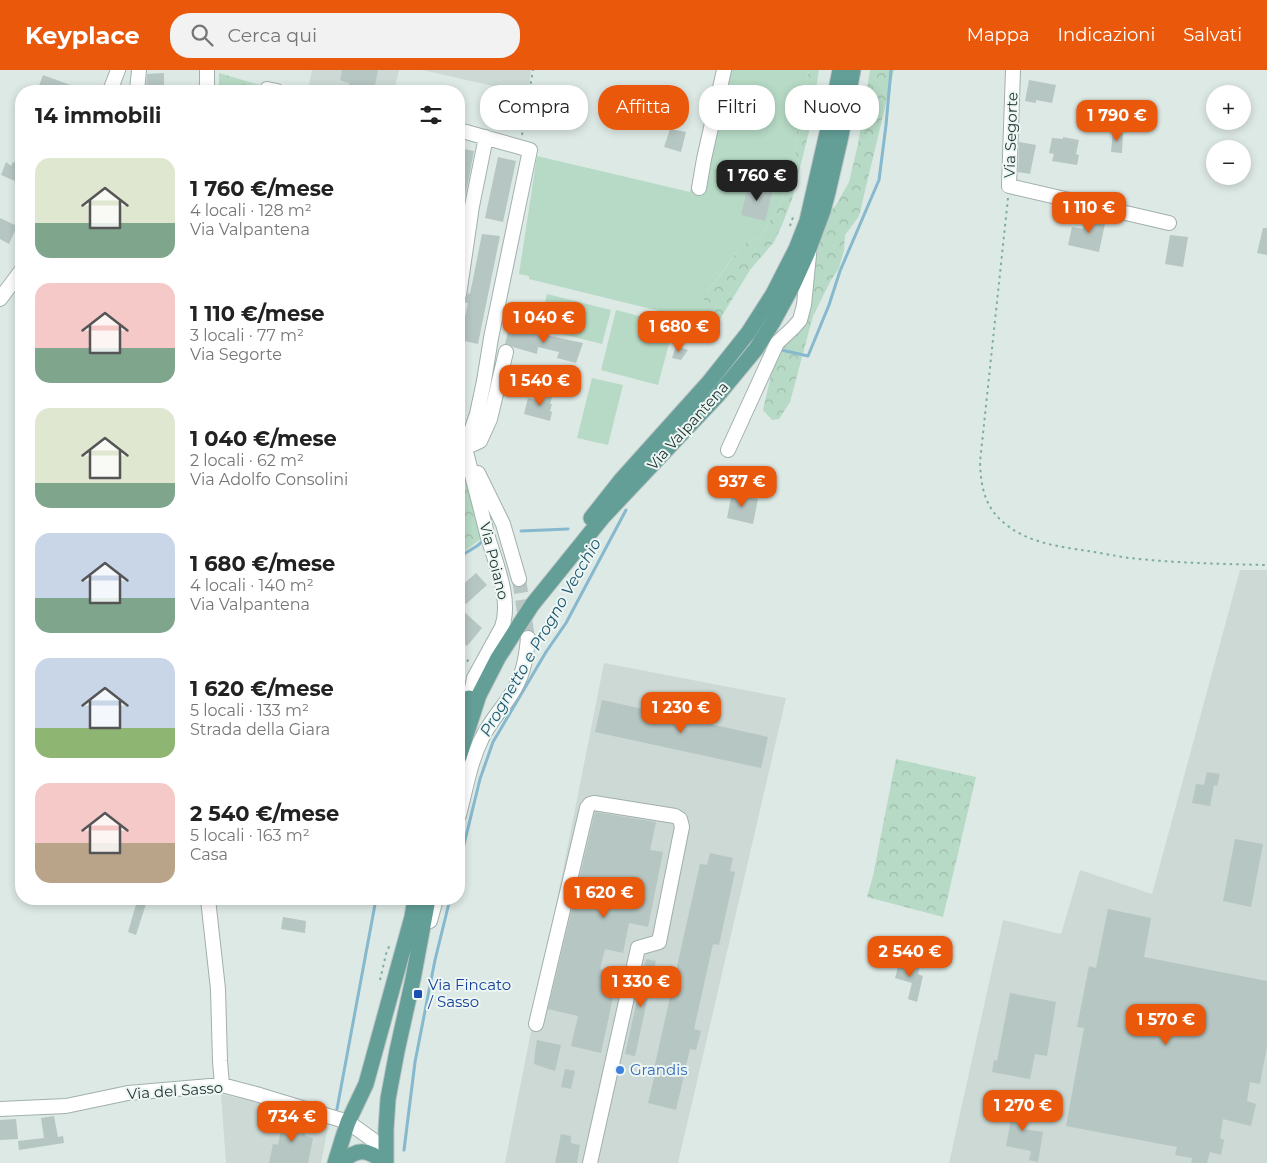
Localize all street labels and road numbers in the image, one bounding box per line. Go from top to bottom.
street label: Via Segorte [1000,92,1021,178]
street label: Via Valpantena [643,377,732,474]
street label: Via Poiano [476,520,513,602]
street label: Via del Sasso [126,1078,224,1103]

